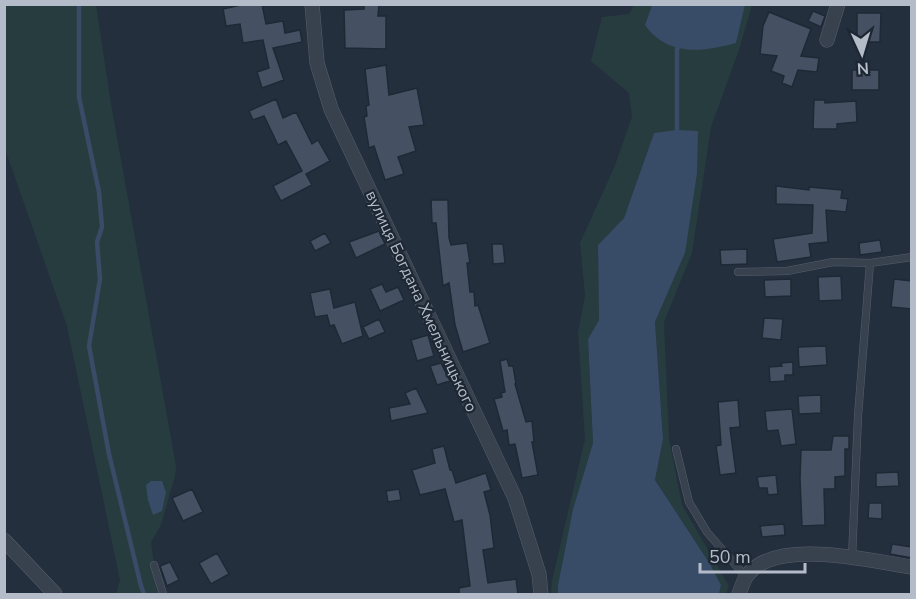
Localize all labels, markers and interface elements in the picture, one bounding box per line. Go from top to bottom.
north arrow [832,24,892,84]
text: N [856,57,870,79]
street label: вулиця Богдана Хмельницького [360,187,482,416]
scale bar [700,536,805,574]
text: 50 m [709,545,751,569]

